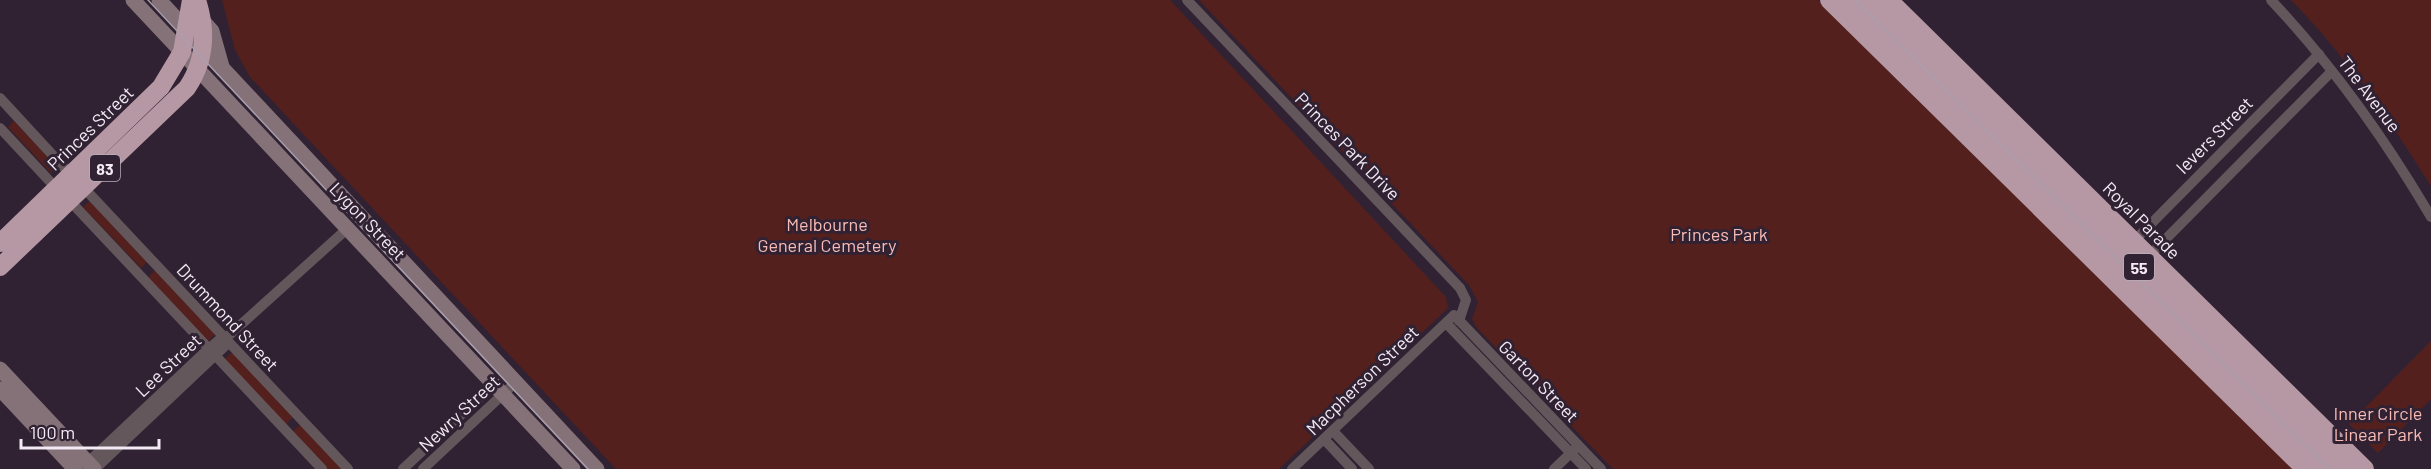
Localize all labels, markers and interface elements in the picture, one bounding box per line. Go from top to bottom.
street label: The Avenue [2334,51,2406,137]
street label: Princes Street [42,81,138,175]
street label: Princes Park Drive [1291,87,1405,205]
street label: Ievers Street [2171,92,2257,178]
road number: 83 [90,155,120,181]
street label: Lygon Street [325,177,411,265]
street label: Royal Parade [2099,177,2185,263]
park label: Melbourne General Cemetery [757,213,897,256]
park label: Princes Park [1670,223,1768,245]
road number: 55 [2124,254,2154,280]
street label: Drummond Street [173,259,283,375]
street label: Macpherson Street [1301,321,1423,439]
street label: Lee Street [130,329,206,401]
street label: Garton Street [1494,335,1584,427]
street label: Newry Street [414,370,504,456]
park label: Inner Circle Linear Park [2334,402,2422,445]
scale bar [21,412,159,450]
text: 100 m [30,421,75,443]

